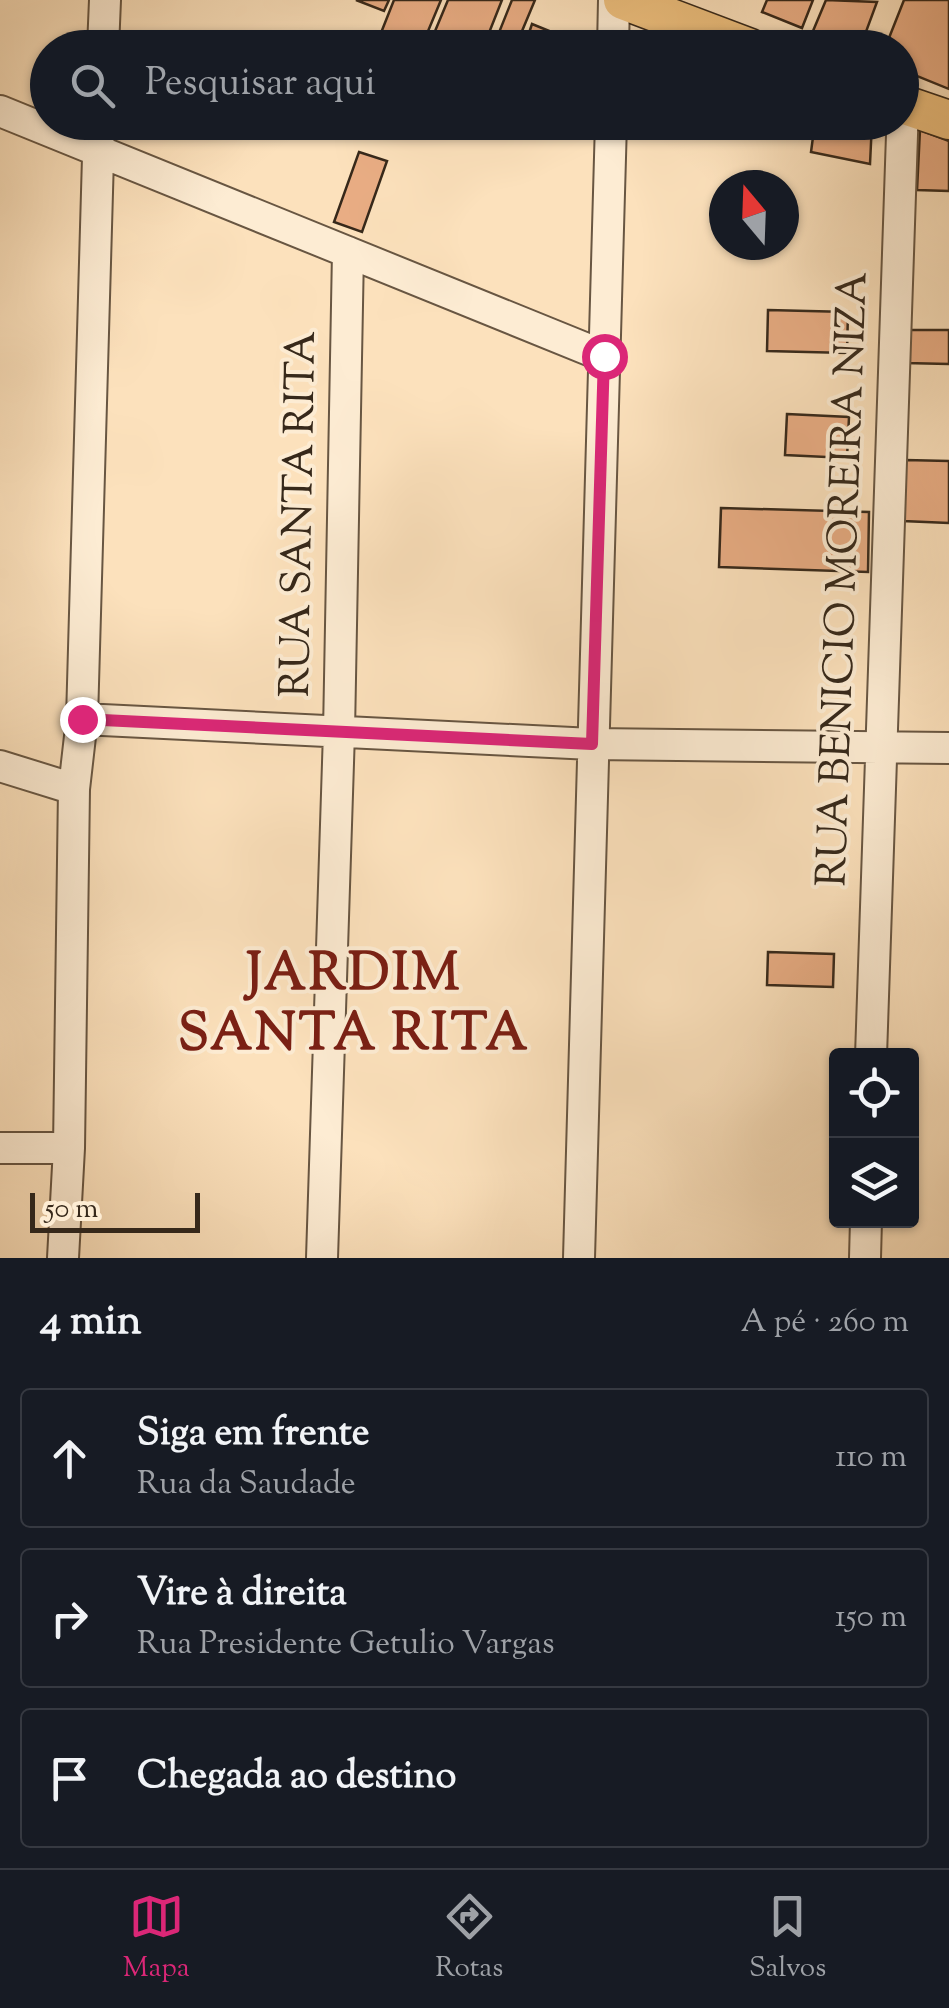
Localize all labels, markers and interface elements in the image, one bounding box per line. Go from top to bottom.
search box [30,30,919,140]
icon: search [65,58,120,113]
text: Pesquisar aqui [145,58,376,112]
north arrow [709,170,799,260]
street label: RUA BENICIO MOREIRA NIZA [804,270,886,888]
street label: RUA SANTA RITA [268,330,334,698]
route start [582,334,628,380]
route end [60,697,106,743]
district label: JARDIM SANTA RITA [178,939,530,1074]
map controls [829,1048,919,1228]
button: locate [829,1048,919,1138]
button: layers [829,1138,919,1228]
scale bar [30,1188,200,1232]
text: 50 m [45,1190,99,1230]
text: 4 min [40,1293,142,1353]
text: A pé · 260 m [741,1300,909,1346]
text: Siga em frente [137,1408,370,1462]
icon: ahead [42,1431,97,1486]
text: 110 m [835,1435,907,1481]
text: Rua da Saudade [137,1462,356,1508]
text: Vire à direita [137,1568,347,1622]
icon: right [42,1591,97,1646]
text: 150 m [835,1595,907,1641]
text: Rua Presidente Getulio Vargas [137,1622,555,1668]
icon: arrive [42,1751,97,1806]
text: Chegada ao destino [137,1751,456,1805]
tab: Mapa [123,1889,190,1989]
tab: Rotas [435,1889,503,1989]
tab: Salvos [749,1889,826,1989]

